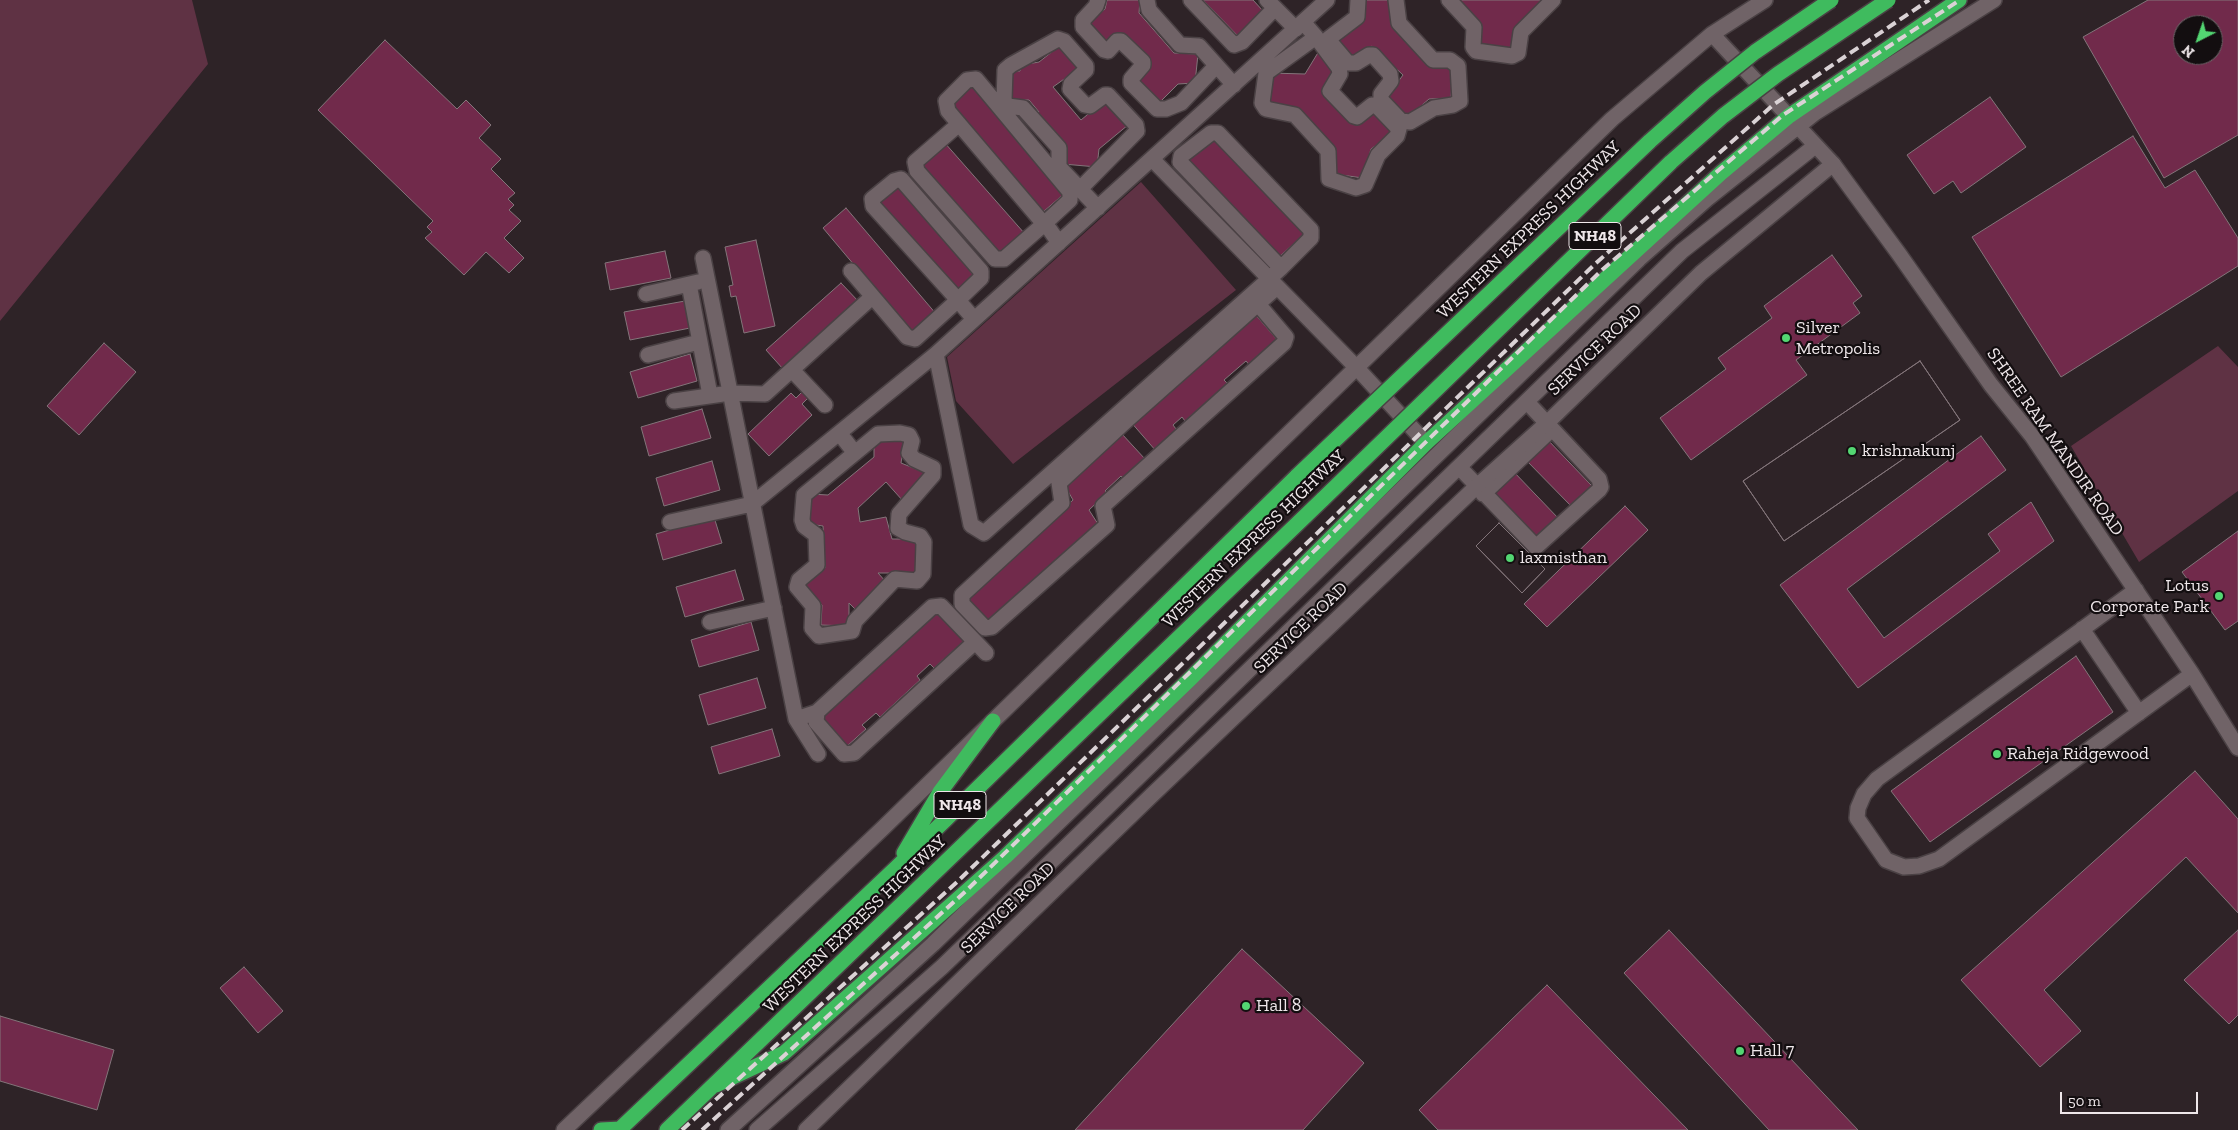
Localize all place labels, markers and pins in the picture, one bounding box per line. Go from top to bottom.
place label: Silver Metropolis [1796,317,1880,359]
marker: Silver Metropolis [1780,332,1792,344]
place label: krishnakunj [1862,440,1955,462]
marker: krishnakunj [1846,445,1858,457]
place label: laxmisthan [1520,547,1607,569]
marker: laxmisthan [1504,552,1516,564]
place label: Lotus Corporate Park [2090,575,2209,618]
marker: Lotus Corporate Park [2213,590,2225,602]
place label: Raheja Ridgewood [2007,743,2149,765]
marker: Raheja Ridgewood [1991,748,2003,760]
place label: Hall 8 [1256,995,1301,1017]
marker: Hall 8 [1240,1000,1252,1012]
place label: Hall 7 [1750,1040,1794,1062]
marker: Hall 7 [1734,1045,1746,1057]

